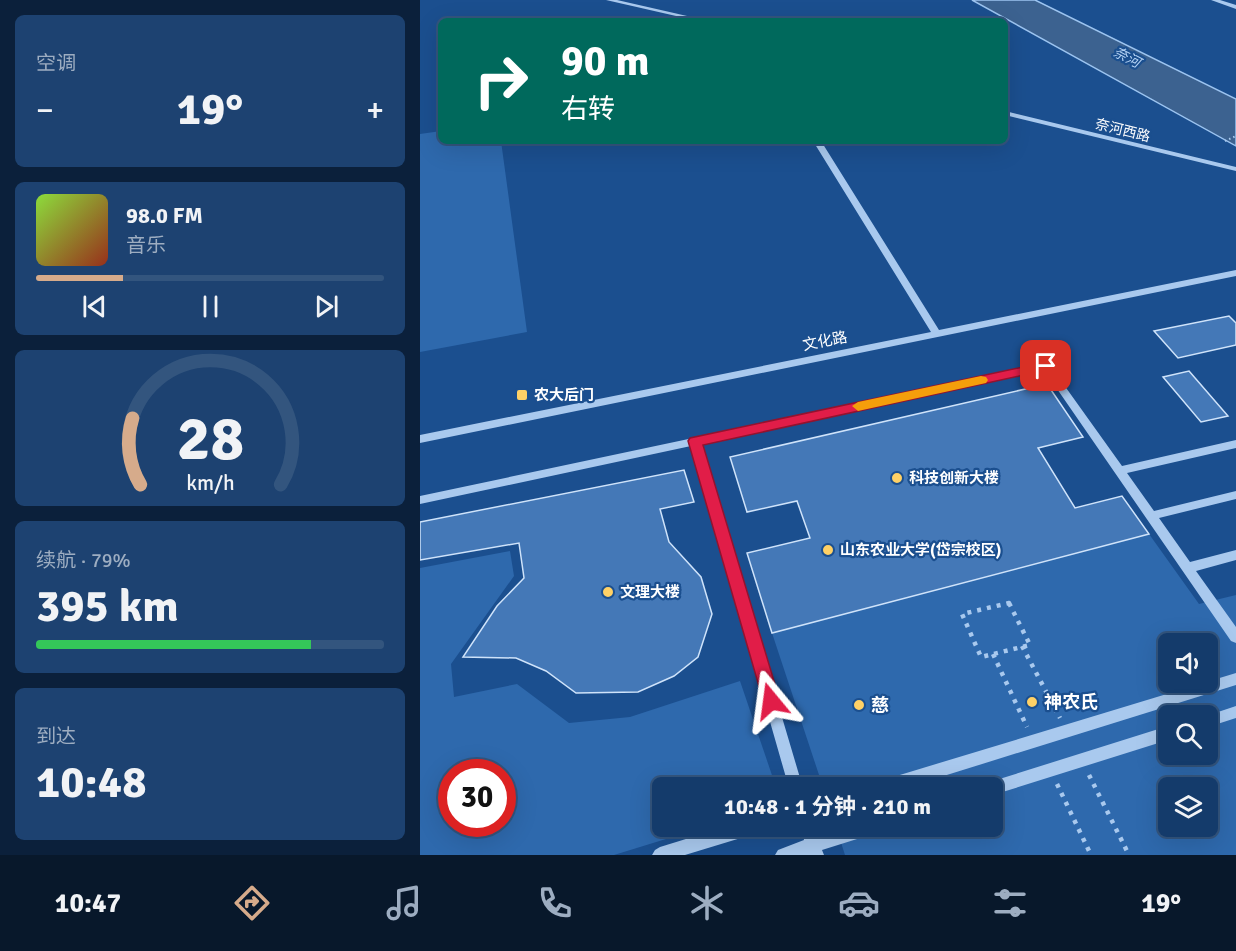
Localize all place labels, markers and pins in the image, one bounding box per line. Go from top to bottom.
pin [1020,340,1071,391]
place label: 农大后门 [534,386,594,404]
marker: 农大后门 [515,388,529,402]
place label: 科技创新大楼 [909,469,999,487]
marker: 科技创新大楼 [890,471,904,485]
place label: 山东农业大学(岱宗校区) [840,541,1001,559]
marker: 山东农业大学(岱宗校区) [821,543,835,557]
place label: 文理大楼 [620,583,680,601]
marker: 文理大楼 [601,585,615,599]
place label: 神农氏 [1044,691,1098,713]
place label: 慈 [871,694,889,716]
marker: 神农氏 [1025,695,1039,709]
marker: 慈 [852,698,866,712]

